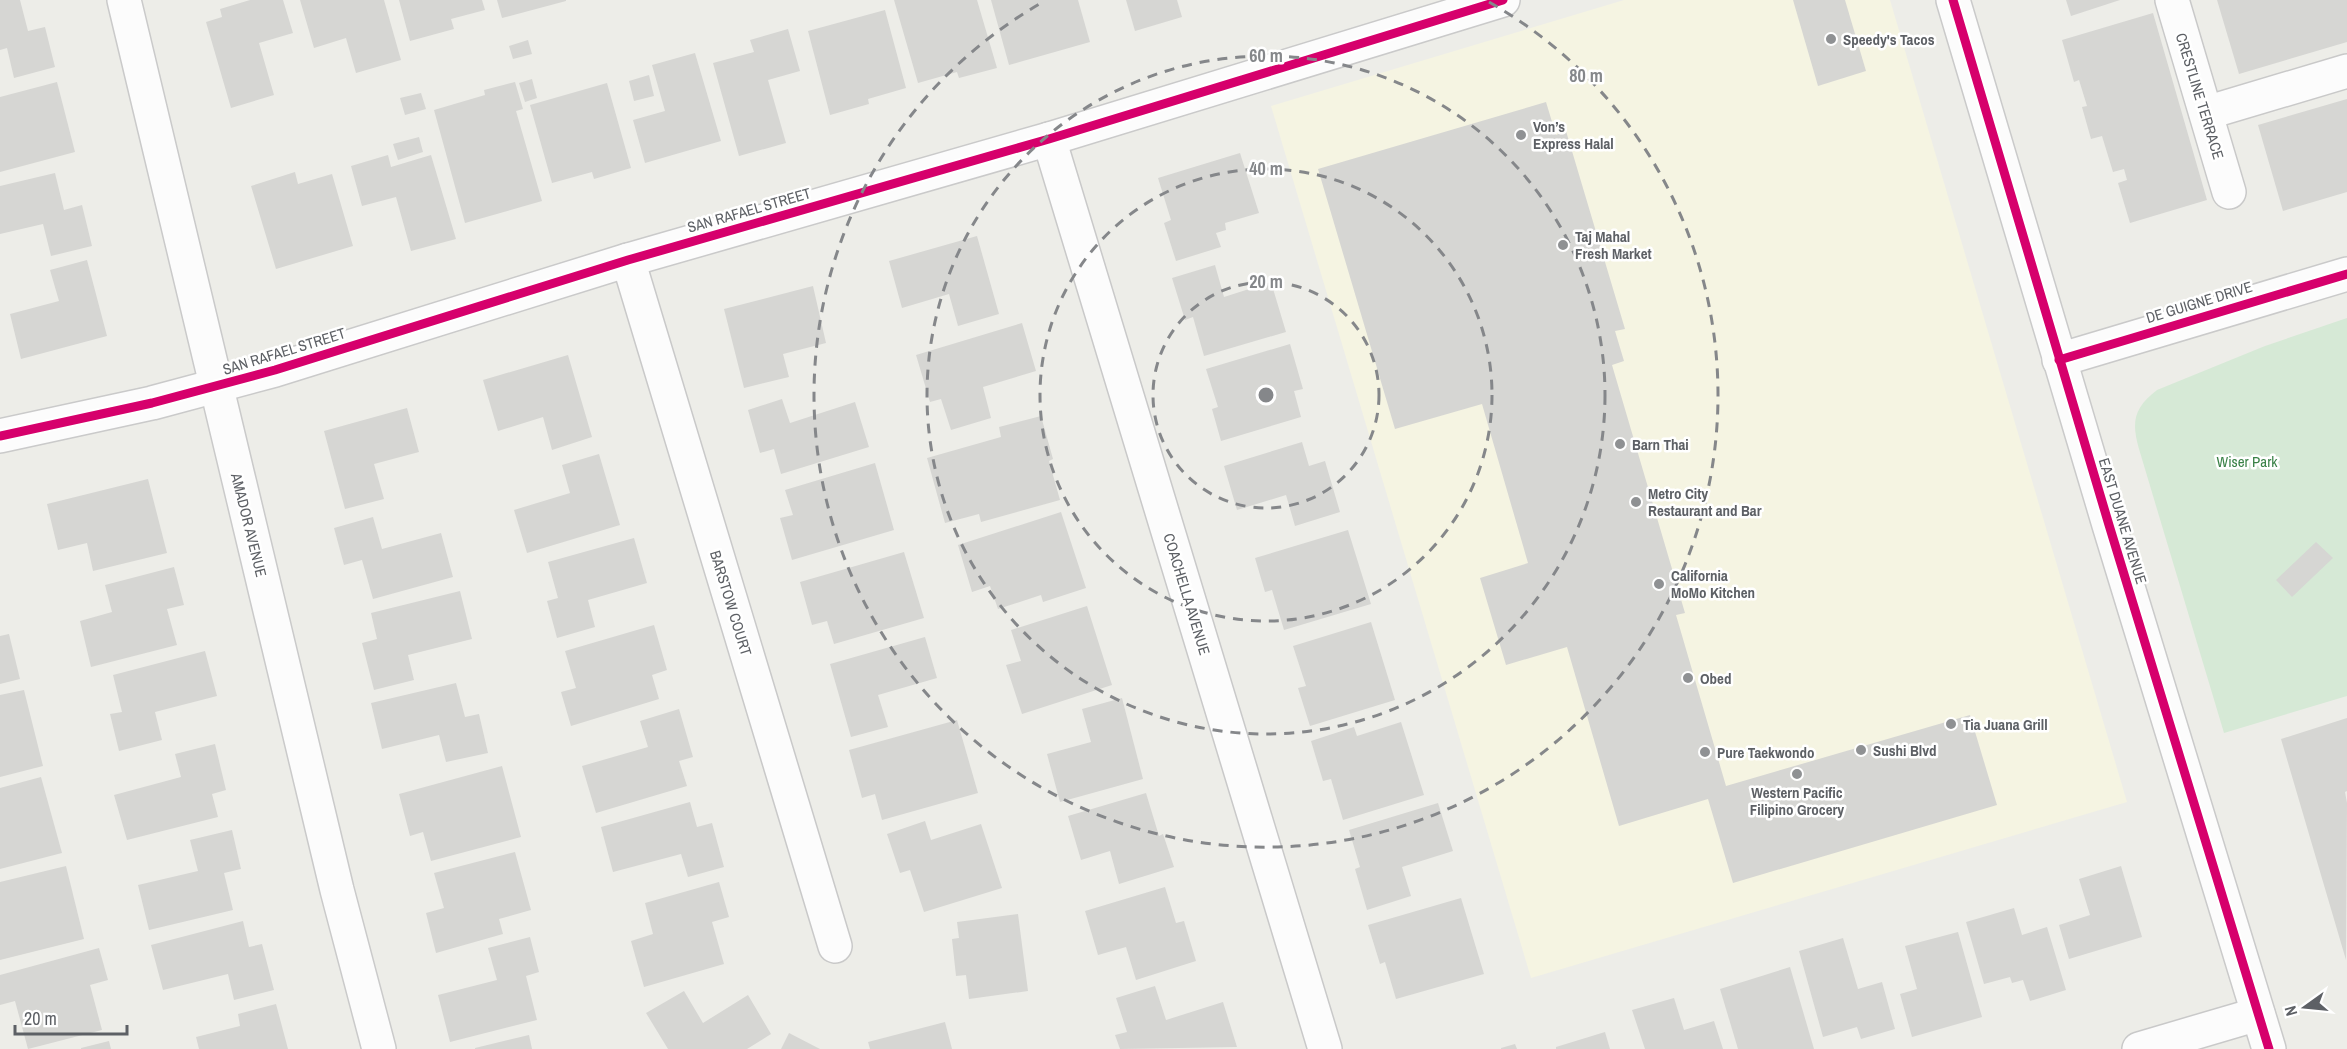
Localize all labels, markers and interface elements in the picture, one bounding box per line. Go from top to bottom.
place label: Speedy's Tacos [1843,29,1935,50]
street label: CRESTLINE TERRACE [2171,30,2229,162]
marker: Speedy's Tacos [1824,32,1838,46]
text: 60 m [1249,43,1283,68]
text: 80 m [1569,63,1603,88]
place label: Von’s Express Halal [1533,116,1614,154]
marker: Von’s Express Halal [1514,128,1528,142]
text: 40 m [1249,156,1283,181]
street label: SAN RAFAEL STREET [685,182,814,238]
place label: Taj Mahal Fresh Market [1575,226,1652,264]
marker: Taj Mahal Fresh Market [1556,238,1570,252]
text: 20 m [1249,269,1283,294]
street label: DE GUIGNE DRIVE [2143,276,2255,328]
street label: SAN RAFAEL STREET [220,322,348,380]
centre of rings [1256,385,1276,405]
place label: Barn Thai [1632,434,1689,455]
marker: Barn Thai [1613,437,1627,451]
park label: Wiser Park [2217,451,2278,472]
street label: EAST DUANE AVENUE [2094,455,2152,587]
street label: AMADOR AVENUE [226,470,272,579]
place label: Metro City Restaurant and Bar [1648,483,1762,521]
marker: Metro City Restaurant and Bar [1629,495,1643,509]
street label: COACHELLA AVENUE [1159,531,1215,657]
street label: BARSTOW COURT [705,548,757,659]
place label: California MoMo Kitchen [1671,565,1755,603]
marker: California MoMo Kitchen [1652,577,1666,591]
place label: Obed [1700,668,1731,689]
marker: Obed [1681,671,1695,685]
place label: Tia Juana Grill [1963,714,2048,735]
marker: Tia Juana Grill [1944,717,1958,731]
place label: Sushi Blvd [1873,740,1937,761]
place label: Pure Taekwondo [1717,742,1815,763]
marker: Sushi Blvd [1854,743,1868,757]
marker: Pure Taekwondo [1698,745,1712,759]
marker: Western Pacific Filipino Grocery [1790,767,1804,781]
place label: Western Pacific Filipino Grocery [1750,782,1844,820]
north arrow [2275,977,2335,1037]
scale bar [15,998,128,1036]
text: N [2279,1003,2302,1018]
text: 20 m [24,1006,57,1031]

